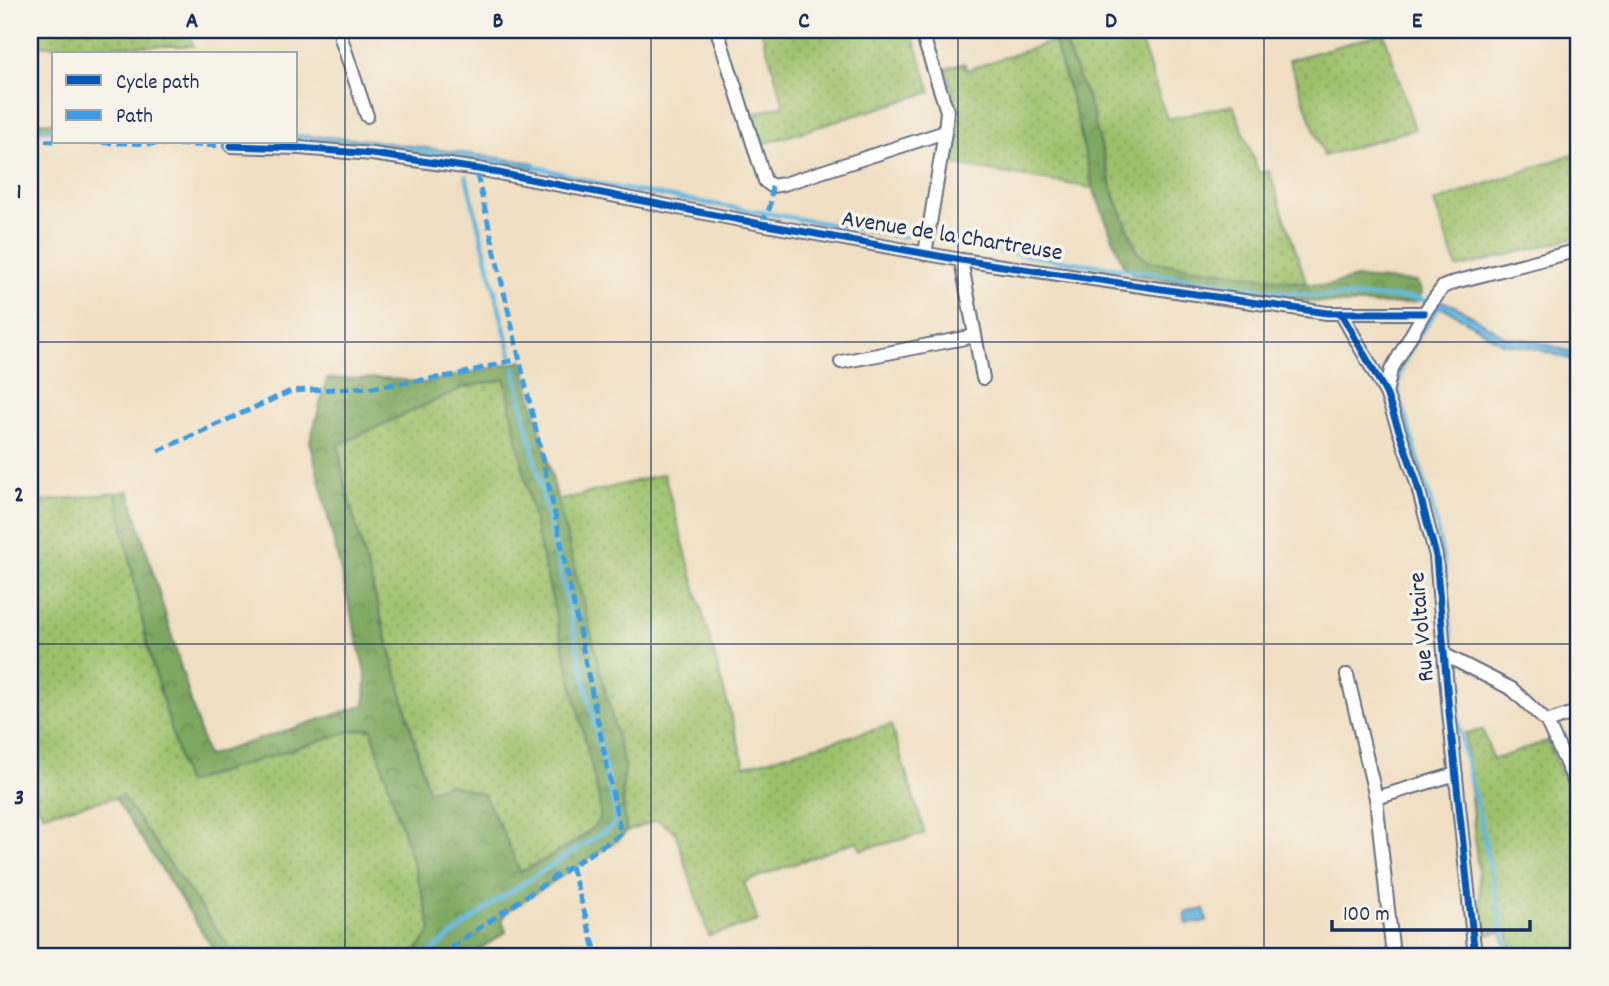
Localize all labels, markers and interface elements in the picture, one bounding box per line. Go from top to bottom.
text: A [186,6,198,39]
text: B [493,6,504,39]
text: C [798,6,810,39]
text: D [1105,6,1117,39]
text: E [1412,6,1423,39]
legend [52,52,298,144]
text: Cycle path [116,69,199,99]
text: Path [116,103,153,133]
text: 1 [16,177,22,210]
street label: Avenue de la Chartreuse [839,203,1065,271]
text: 2 [14,480,24,513]
street label: Rue Voltaire [1401,571,1445,683]
text: 3 [14,783,24,816]
scale bar [1332,888,1530,932]
text: 100 m [1343,901,1390,931]

